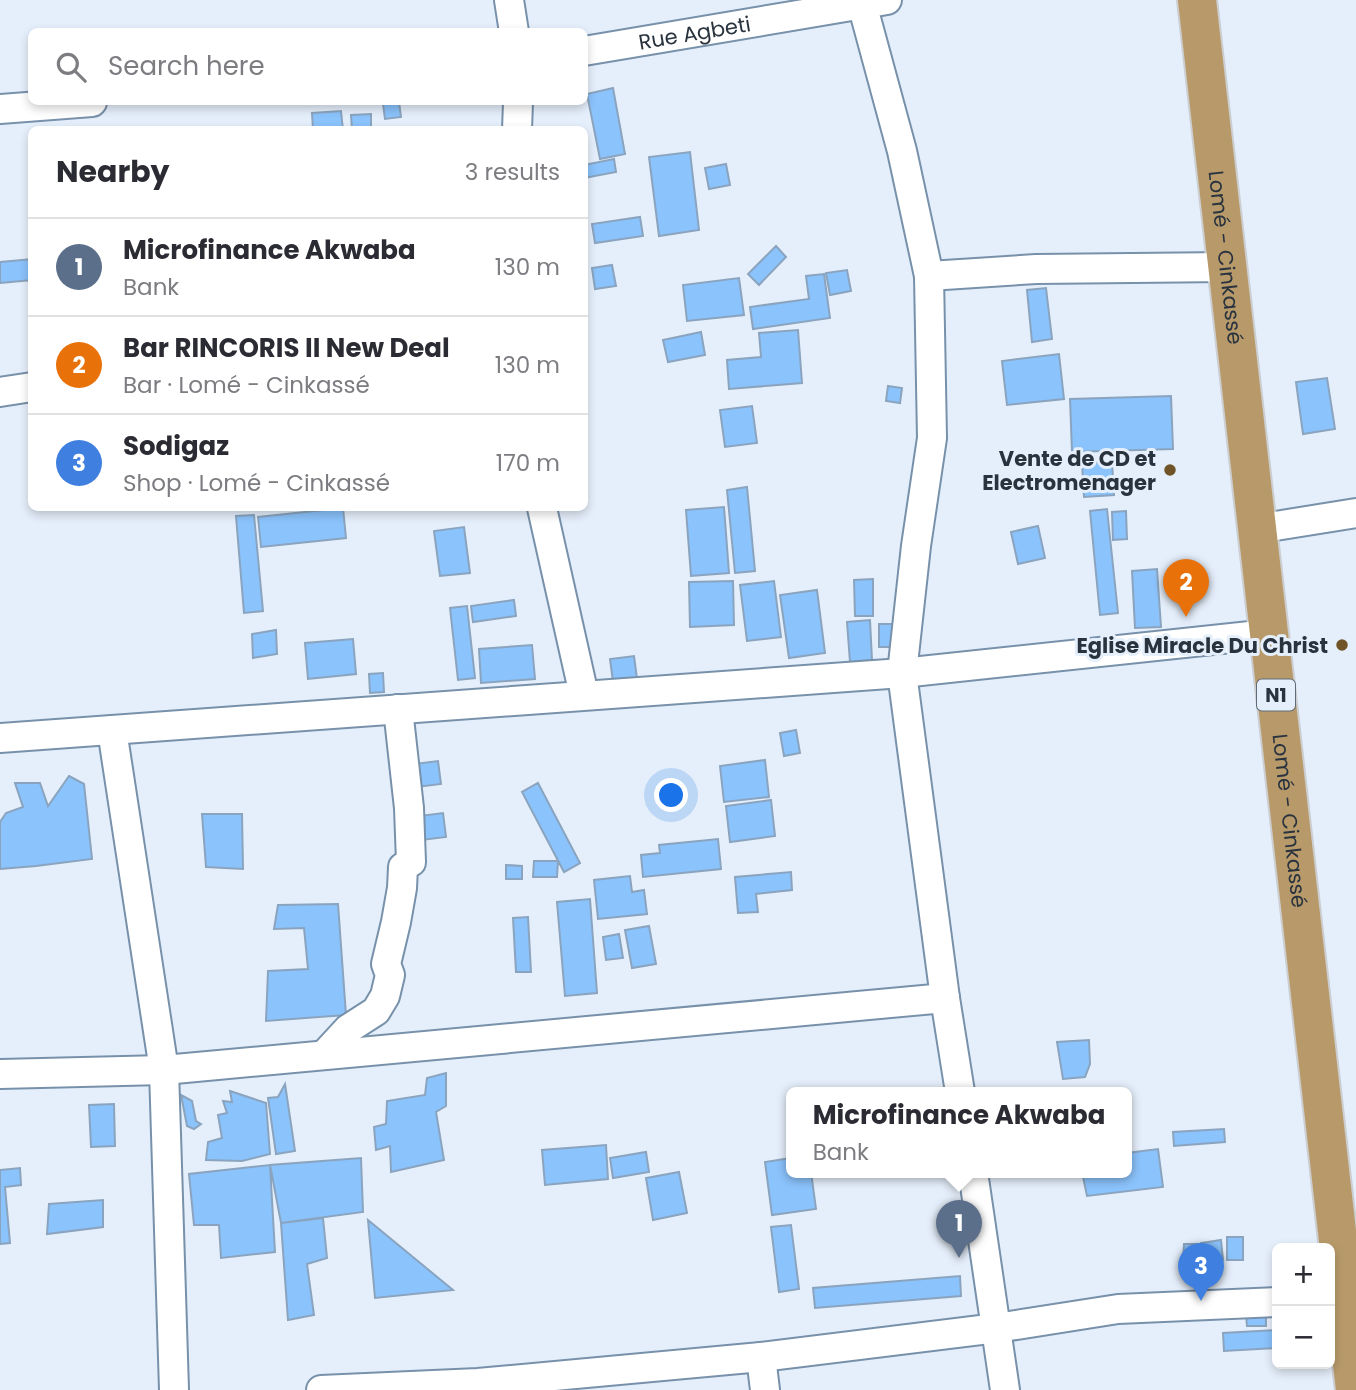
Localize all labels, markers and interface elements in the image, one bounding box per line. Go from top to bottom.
street label: Rue Agbeti [636,9,753,56]
search box [28,28,588,105]
icon: search [52,48,90,86]
text: Search here [108,48,265,84]
text: Nearby [56,150,170,193]
text: 3 results [465,156,560,188]
street label: Lomé - Cinkassé [1202,169,1251,346]
text: Microfinance Akwaba [123,232,416,268]
text: 1 [75,251,83,283]
text: 130 m [495,251,560,283]
text: Bank [123,271,179,303]
text: Bar RINCORIS II New Deal [123,330,450,366]
text: 2 [72,349,86,381]
text: 130 m [495,349,560,381]
text: Bar · Lomé - Cinkassé [123,369,370,401]
text: Sodigaz [123,428,229,464]
place label: Vente de CD et Electromenager [982,444,1156,497]
text: 3 [72,447,86,479]
text: 170 m [496,447,560,479]
marker: Vente de CD et Electromenager [1162,462,1178,478]
text: Shop · Lomé - Cinkassé [123,467,390,499]
pin: 2 [1163,559,1209,617]
place label: Eglise Miracle Du Christ [1076,631,1328,660]
marker: Eglise Miracle Du Christ [1334,637,1350,653]
road number: N1 [1257,680,1295,710]
street label: Lomé - Cinkassé [1266,732,1315,909]
your location [654,778,688,812]
popup [786,1087,1132,1178]
text: Microfinance Akwaba [813,1097,1105,1133]
text: Bank [813,1136,869,1168]
pin: 1 [936,1200,982,1258]
pin: 3 [1178,1243,1224,1301]
map controls [1272,1243,1335,1369]
button: + [1272,1243,1335,1306]
button: − [1272,1306,1335,1369]

